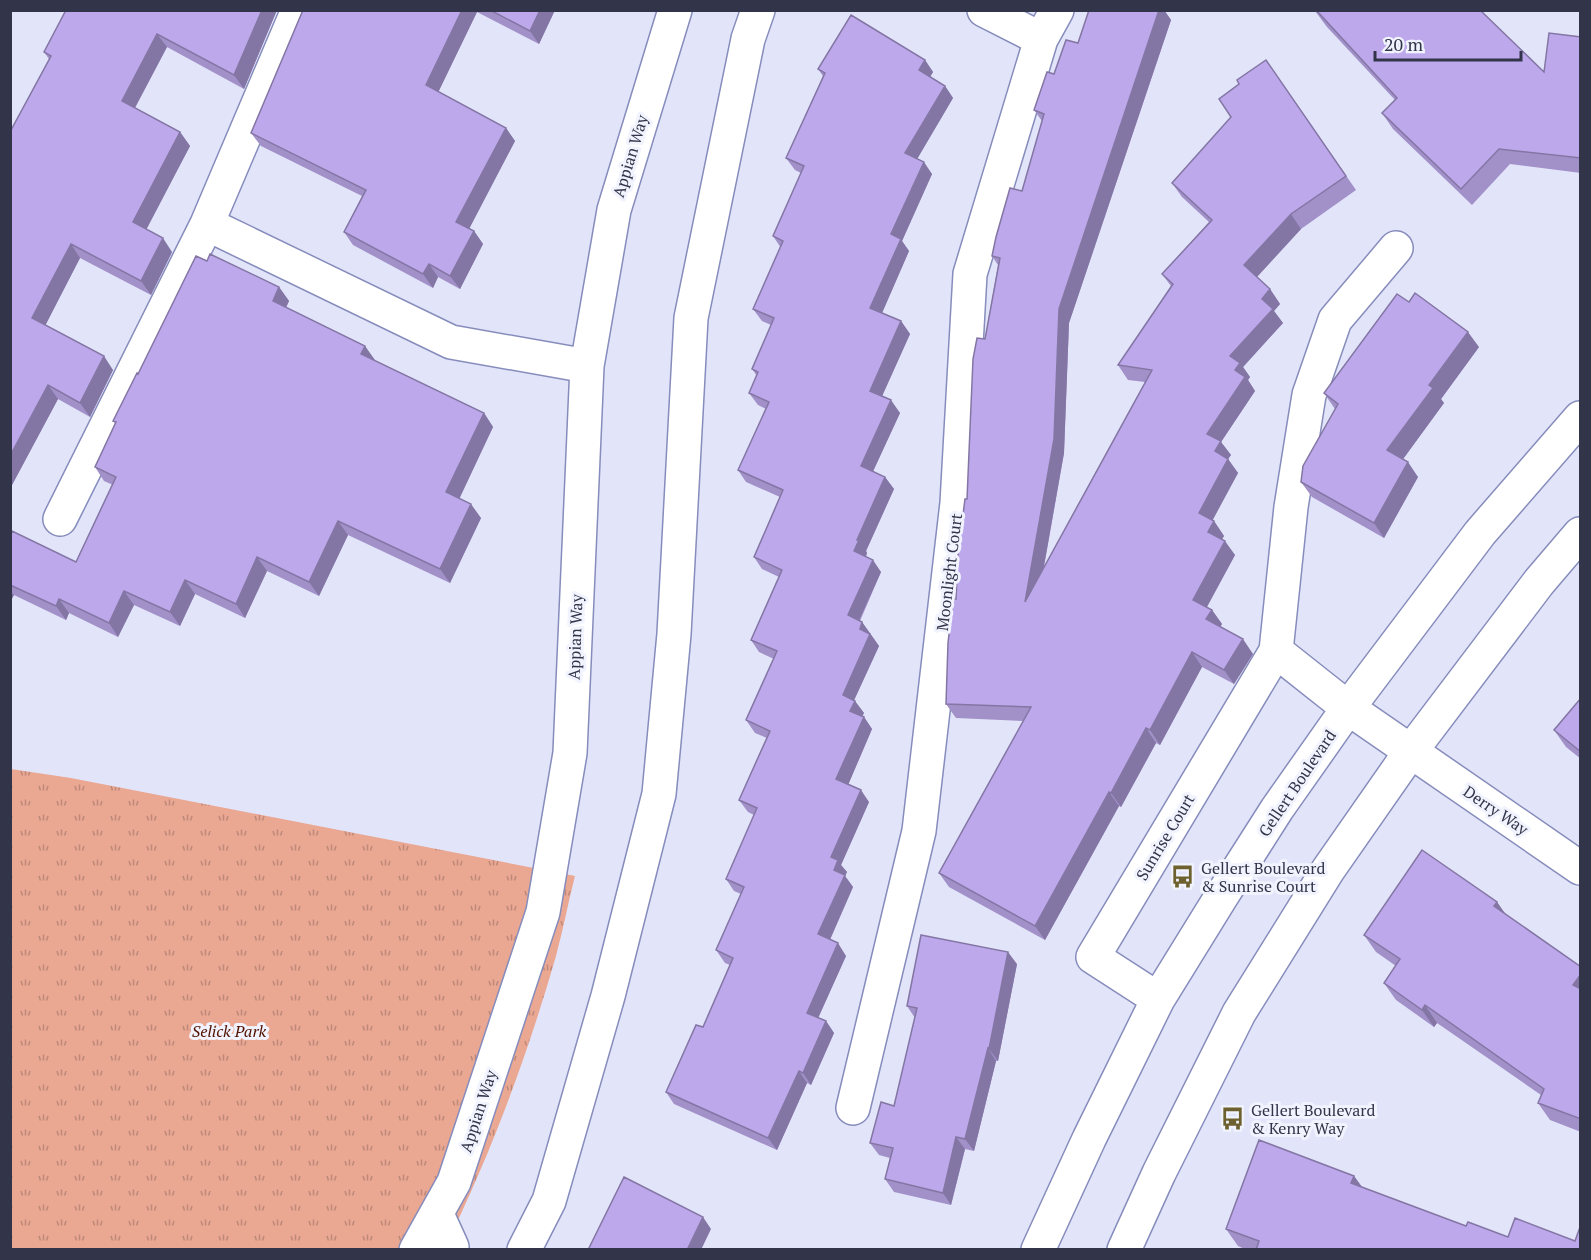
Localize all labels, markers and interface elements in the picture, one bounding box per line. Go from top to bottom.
scale bar [1375,24,1520,62]
text: 20 m [1384,32,1424,56]
street label: Appian Way [607,111,653,200]
street label: Moonlight Court [931,512,967,632]
street label: Appian Way [563,593,588,680]
street label: Gellert Boulevard [1253,725,1341,841]
street label: Derry Way [1459,780,1534,840]
street label: Sunrise Court [1131,790,1199,884]
place label: Gellert Boulevard & Sunrise Court [1201,857,1325,897]
bus stop icon: Gellert Boulevard & Sunrise Court [1170,864,1196,890]
park label: Selick Park [192,1020,267,1042]
street label: Appian Way [454,1066,502,1155]
place label: Gellert Boulevard & Kenry Way [1251,1099,1375,1139]
bus stop icon: Gellert Boulevard & Kenry Way [1220,1106,1246,1132]

